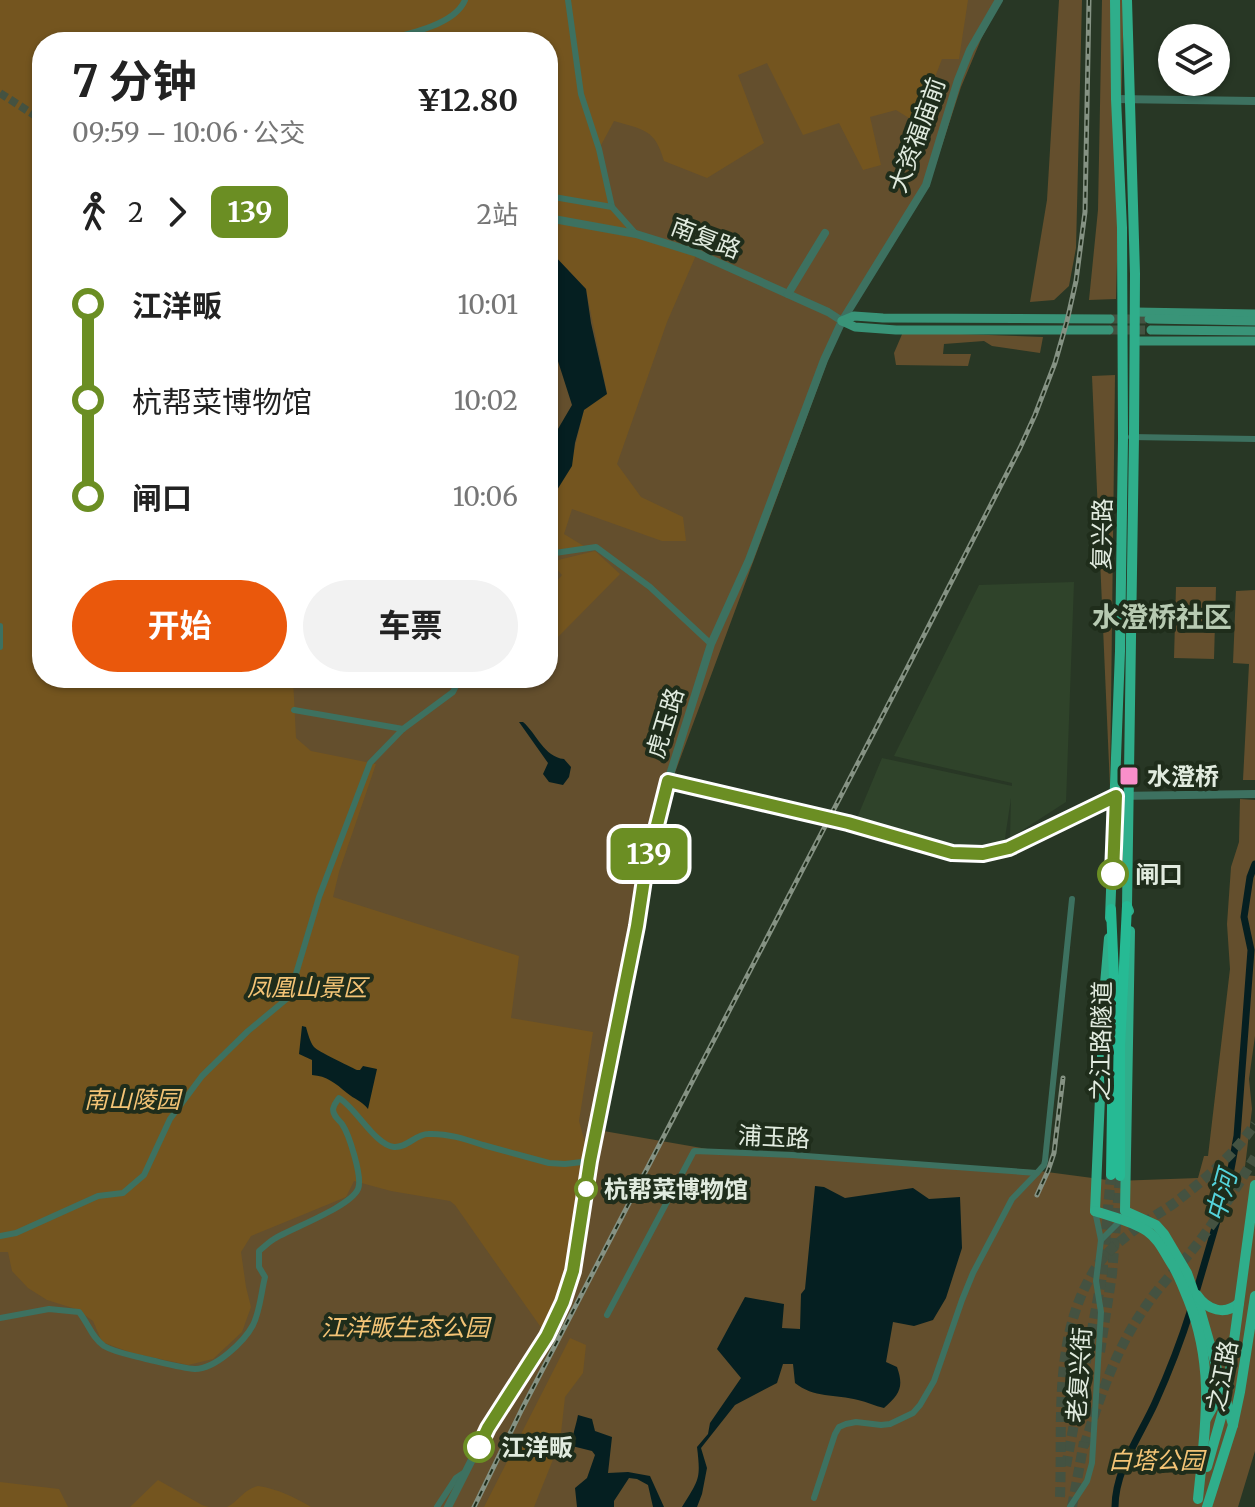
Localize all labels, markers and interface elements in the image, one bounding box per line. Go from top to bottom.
map controls [1158,24,1230,96]
button: layers [1158,24,1230,96]
text: 7 分钟 [72,54,197,109]
street label: 大资福庙前 [882,73,952,197]
text: ¥12.80 [417,81,518,119]
text: 09:59 – 10:06 · 公交 [72,116,305,149]
icon: walk [72,190,116,234]
icon: forward [155,190,199,234]
text: 139 [227,194,272,230]
text: 2 [128,196,143,229]
text: 2站 [477,198,518,231]
street label: 南复路 [667,211,745,265]
text: 江洋畈 [132,287,222,325]
text: 10:01 [458,288,518,321]
text: 杭帮菜博物馆 [132,383,312,421]
text: 10:02 [454,384,518,417]
text: 闸口 [132,479,192,517]
text: 10:06 [453,480,518,513]
street label: 复兴路 [1086,498,1118,570]
button: 开始 [72,580,287,672]
button: 车票 [303,580,518,672]
district label: 水澄桥社区 [1092,599,1232,635]
street label: 虎玉路 [640,684,690,762]
place label: 水澄桥 [1147,761,1219,792]
marker: 水澄桥 [1118,765,1140,787]
line badge: 139 [603,828,695,880]
text: 139 [627,836,671,872]
marker: 闸口 [1098,859,1128,889]
place label: 闸口 [1135,859,1183,890]
park label: 凤凰山景区 [247,972,370,1003]
street label: 之江路隧道 [1084,981,1118,1101]
park label: 南山陵园 [84,1084,183,1115]
street label: 浦玉路 [737,1120,811,1154]
water label: 中河 [1198,1162,1245,1225]
place label: 杭帮菜博物馆 [604,1174,748,1205]
marker: 杭帮菜博物馆 [575,1178,597,1200]
park label: 江洋畈生态公园 [321,1312,492,1343]
street label: 老复兴街 [1060,1326,1098,1424]
street label: 之江路 [1200,1338,1244,1414]
marker: 江洋畈 [464,1432,494,1462]
place label: 江洋畈 [501,1432,573,1463]
park label: 白塔公园 [1108,1445,1207,1476]

